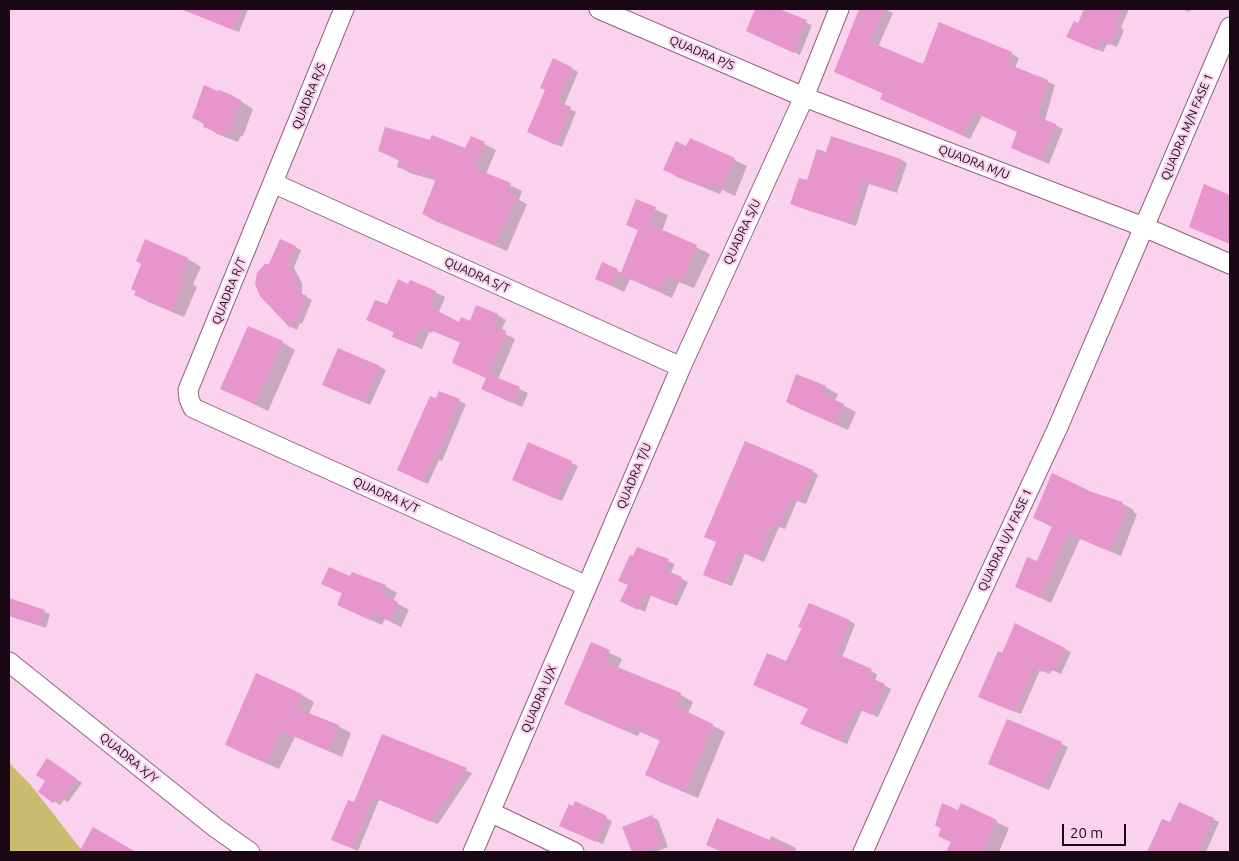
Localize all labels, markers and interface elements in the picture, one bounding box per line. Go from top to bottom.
street label: QUADRA P/S [667,33,737,73]
street label: QUADRA R/S [289,61,329,131]
street label: QUADRA M/N FASE 1 [1158,71,1216,183]
street label: QUADRA M/U [936,142,1012,182]
street label: QUADRA S/U [720,197,764,267]
street label: QUADRA S/T [442,254,512,296]
street label: QUADRA R/T [209,255,249,327]
street label: QUADRA T/U [614,441,654,511]
street label: QUADRA K/T [351,474,421,516]
street label: QUADRA U/V FASE 1 [975,486,1035,594]
street label: QUADRA U/X [518,663,560,735]
street label: QUADRA X/Y [97,730,161,786]
scale bar [1064,814,1128,846]
text: 20 m [1070,824,1103,841]

